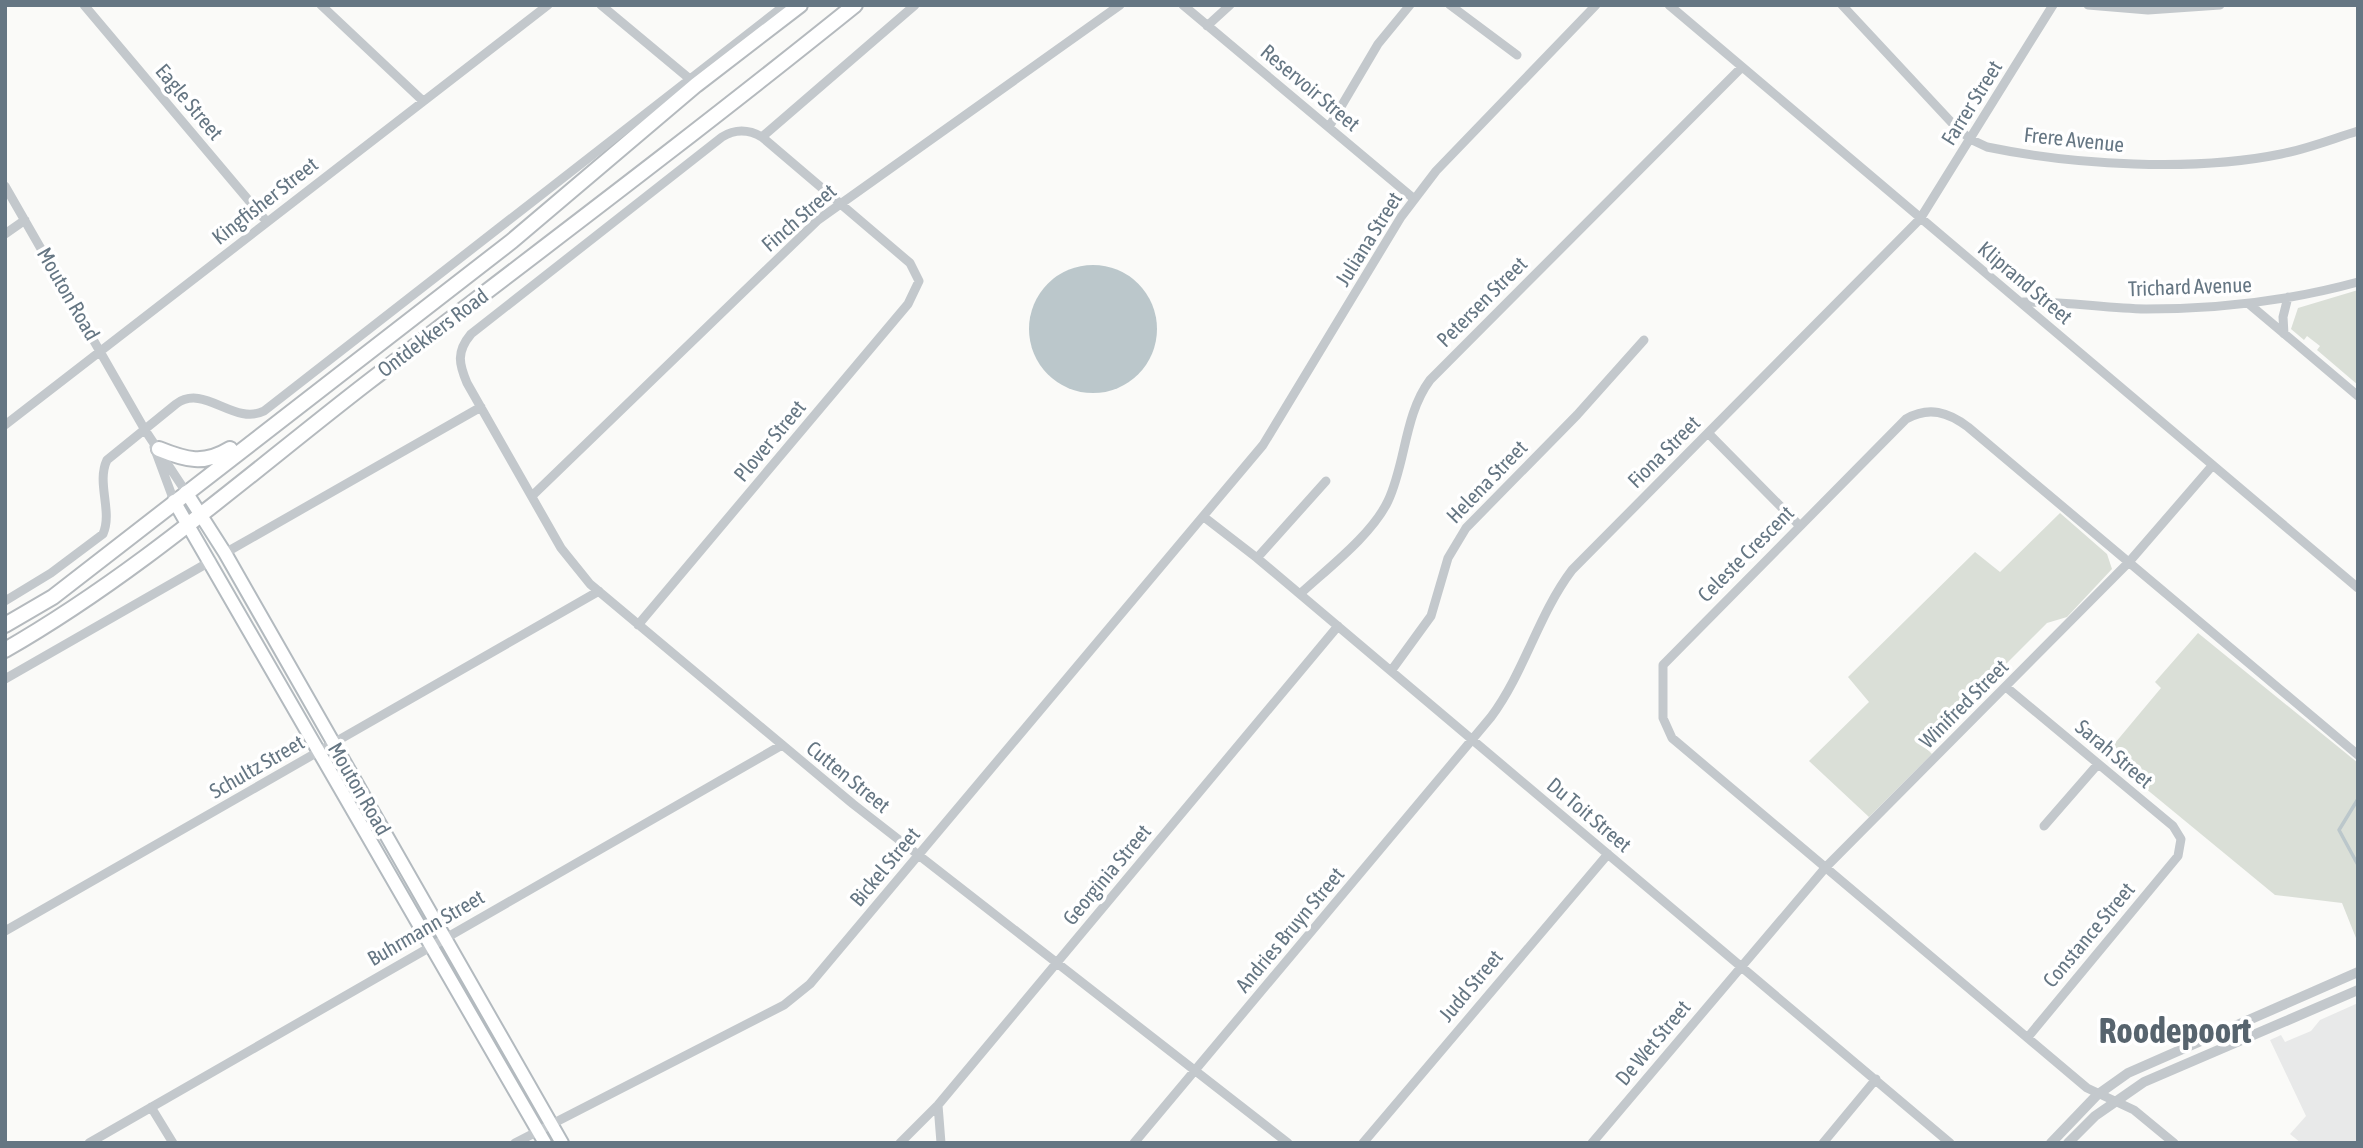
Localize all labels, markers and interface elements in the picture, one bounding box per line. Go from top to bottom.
street label: Reservoir Street [1256,39,1365,135]
street label: Farrer Street [1936,56,2006,149]
street label: Eagle Street [151,59,228,144]
street label: Frere Avenue [2023,122,2125,156]
street label: Kingfisher Street [207,152,322,249]
street label: Finch Street [756,179,840,256]
street label: Juliana Street [1330,187,1406,290]
street label: Kliprand Street [1974,236,2078,328]
street label: Mouton Road [33,243,105,344]
street label: Petersen Street [1431,251,1531,351]
street label: Trichard Avenue [2128,272,2252,300]
street label: Ontdekkers Road [372,283,492,381]
street label: Plover Street [728,395,810,486]
street label: Fiona Street [1622,410,1704,492]
street label: Helena Street [1441,435,1532,528]
street label: Celeste Crescent [1692,500,1798,606]
street label: Winifred Street [1914,654,2013,753]
street label: Sarah Street [2071,714,2158,792]
street label: Schultz Street [205,729,308,803]
street label: Cutten Street [802,735,895,817]
street label: Mouton Road [324,738,396,839]
street label: Du Toit Street [1543,772,1637,856]
street label: Georginia Street [1057,819,1155,929]
street label: Bickel Street [844,822,924,911]
street label: Andries Bruyn Street [1230,862,1348,997]
street label: Constance Street [2038,877,2139,992]
street label: Buhrmann Street [363,884,488,970]
street label: Judd Street [1433,945,1507,1026]
street label: De Wet Street [1610,995,1695,1090]
district label: Roodepoort [2099,1010,2251,1050]

